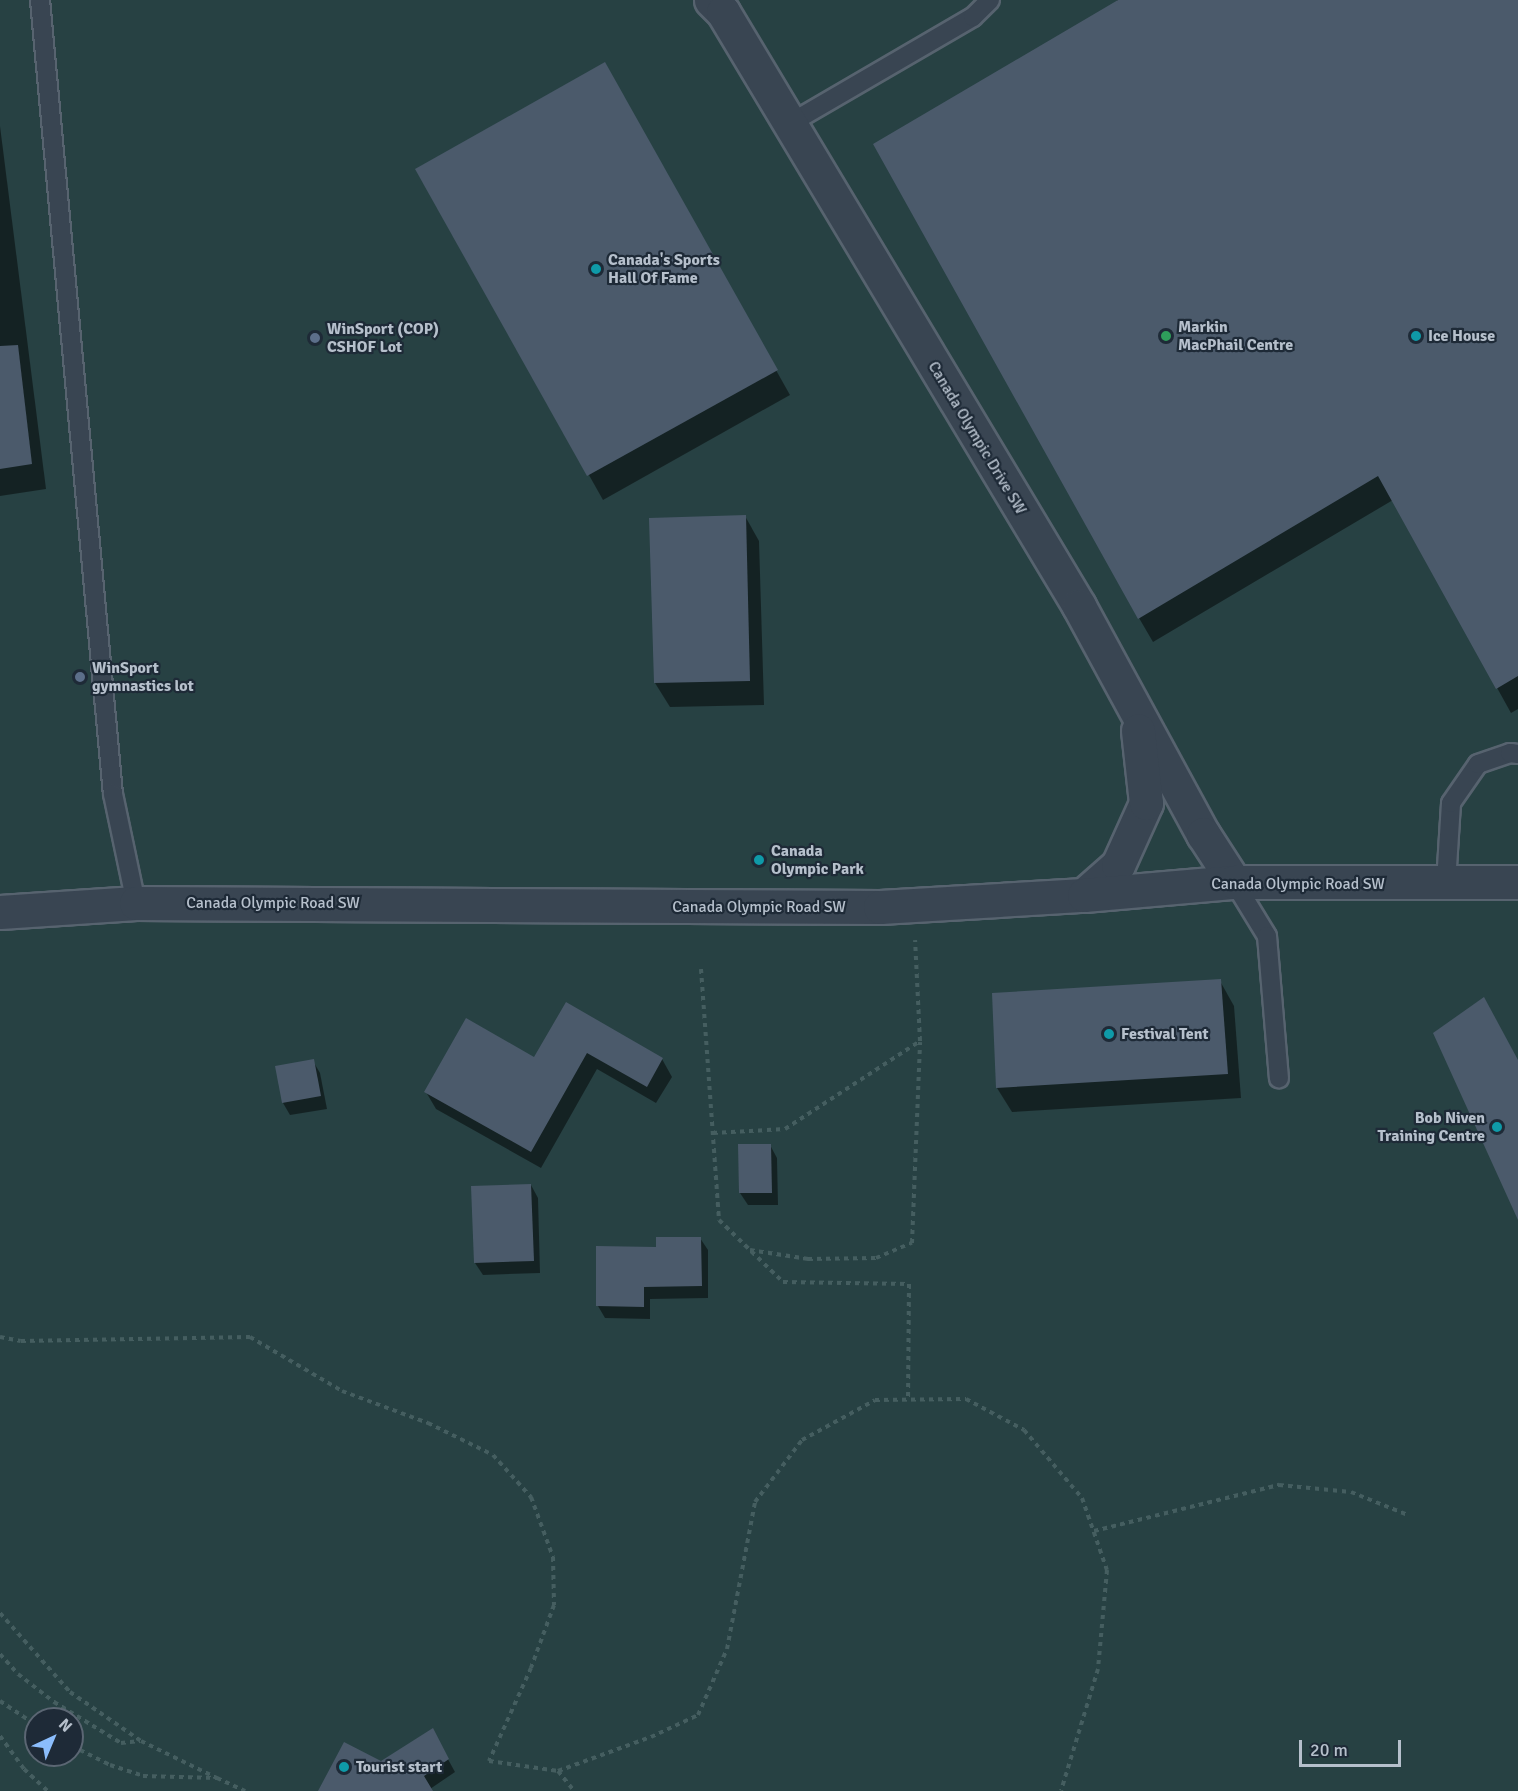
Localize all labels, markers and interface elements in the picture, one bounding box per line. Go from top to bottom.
place label: Canada's Sports Hall Of Fame [608,250,720,288]
marker: Canada's Sports Hall Of Fame [589,262,603,276]
place label: Markin MacPhail Centre [1178,317,1293,355]
place label: WinSport (COP) CSHOF Lot [327,319,439,357]
place label: Ice House [1428,326,1495,346]
marker: Markin MacPhail Centre [1159,329,1173,343]
marker: Ice House [1409,329,1423,343]
marker: WinSport (COP) CSHOF Lot [308,331,322,345]
street label: Canada Olympic Drive SW [924,358,1030,518]
place label: WinSport gymnastics lot [92,658,194,696]
marker: WinSport gymnastics lot [73,670,87,684]
place label: Canada Olympic Park [771,841,864,879]
marker: Canada Olympic Park [752,853,766,867]
street label: Canada Olympic Road SW [1211,874,1385,894]
street label: Canada Olympic Road SW [186,893,360,913]
street label: Canada Olympic Road SW [672,897,846,917]
place label: Festival Tent [1121,1024,1209,1044]
marker: Festival Tent [1102,1027,1116,1041]
place label: Bob Niven Training Centre [1378,1108,1485,1146]
marker: Bob Niven Training Centre [1490,1120,1504,1134]
north arrow [24,1707,84,1767]
text: N [54,1714,76,1737]
scale bar [1302,1728,1404,1766]
text: 20 m [1310,1739,1348,1761]
place label: Tourist start [356,1757,442,1777]
marker: Tourist start [337,1760,351,1774]

